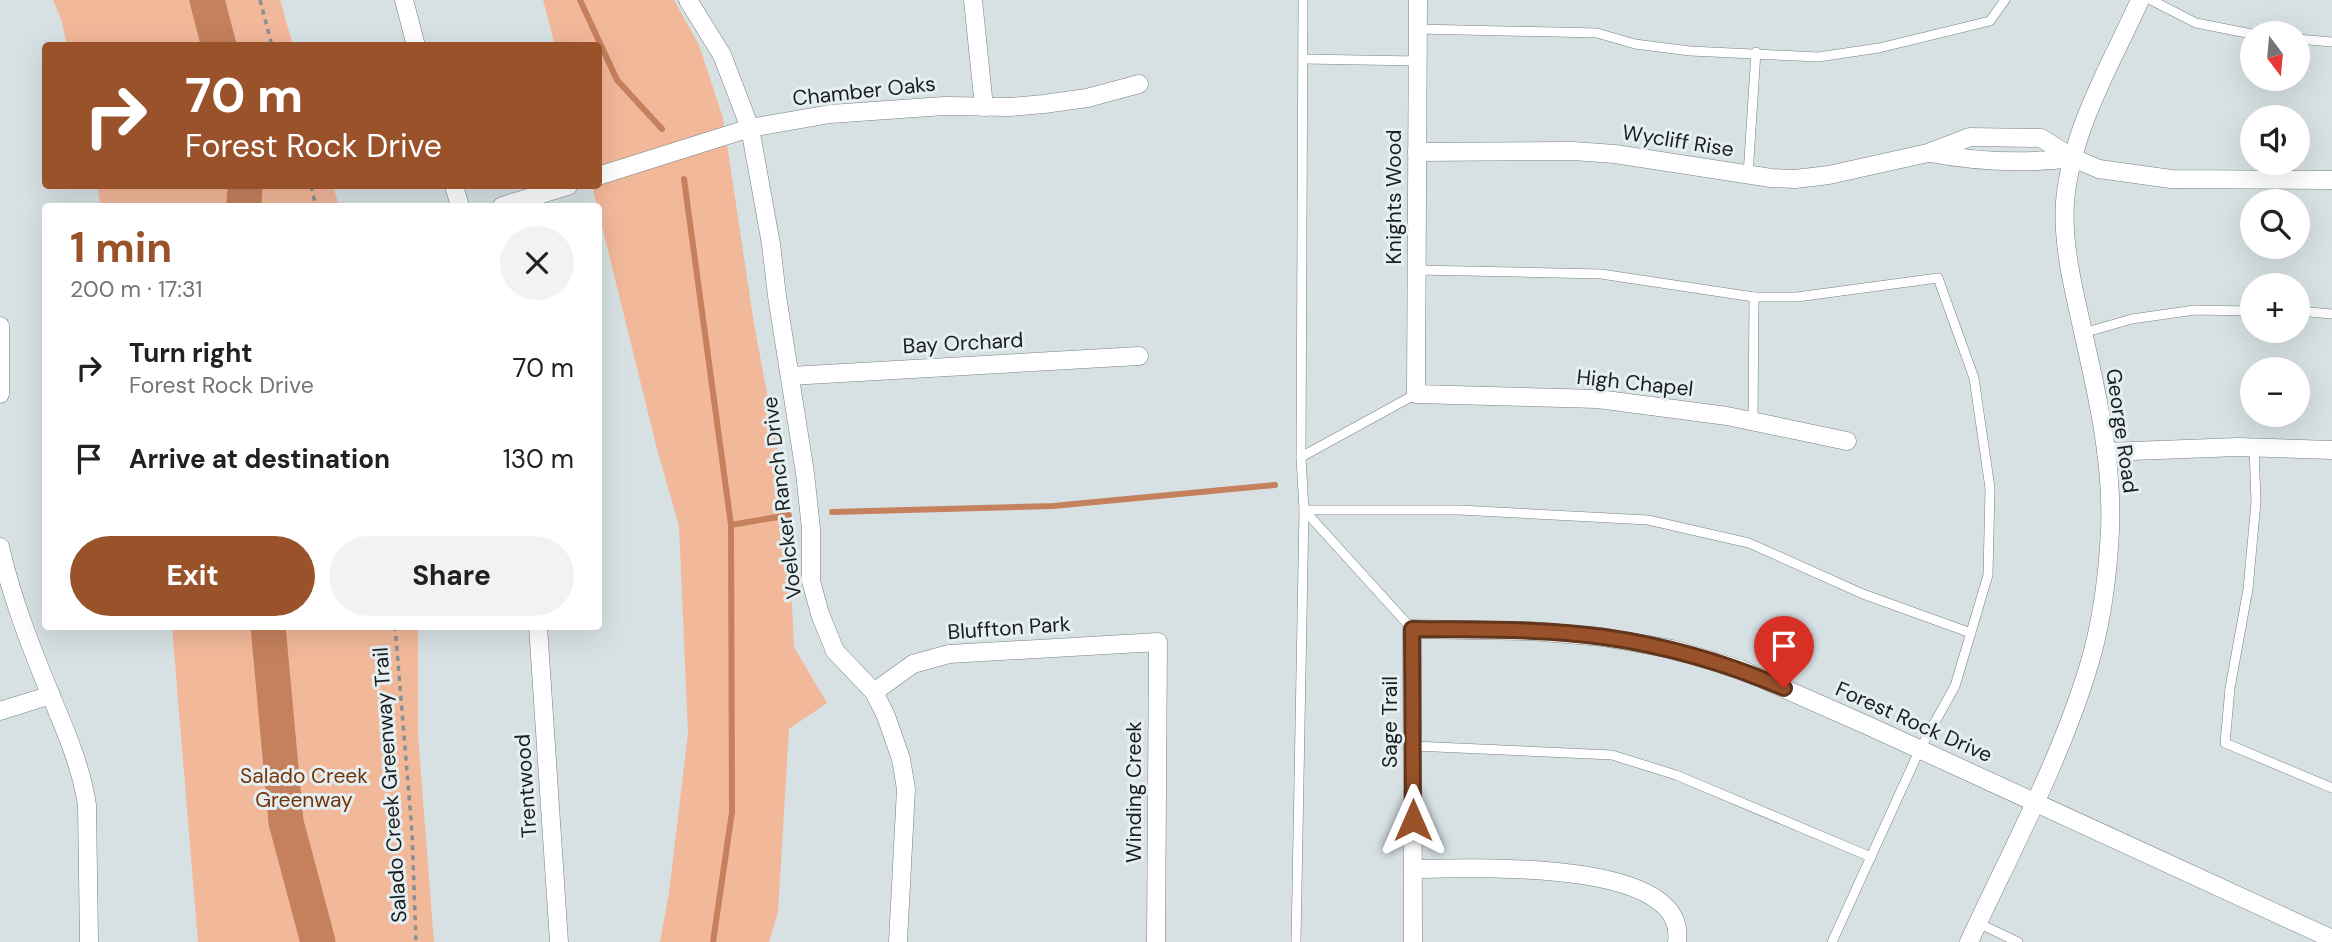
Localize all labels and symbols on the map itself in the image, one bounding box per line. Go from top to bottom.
north arrow [2240,21,2310,91]
street label: Chamber Oaks [791,70,937,112]
street label: Wycliff Rise [1620,118,1736,164]
street label: Knights Wood [1380,130,1408,264]
street label: Bay Orchard [902,326,1024,360]
street label: High Chapel [1575,363,1695,403]
street label: George Road [2099,367,2145,495]
street label: Voelcker Ranch Drive [756,395,808,601]
street label: Bluffton Park [947,610,1072,646]
pin [1754,616,1814,688]
street label: Salado Creek Greenway Trail [366,646,414,924]
street label: Forest Rock Drive [1831,675,1997,769]
street label: Sage Trail [1376,676,1404,768]
street label: Winding Creek [1120,721,1148,863]
street label: Trentwood [508,733,544,839]
park label: Salado Creek Greenway [240,762,368,814]
position arrow [1376,783,1450,857]

